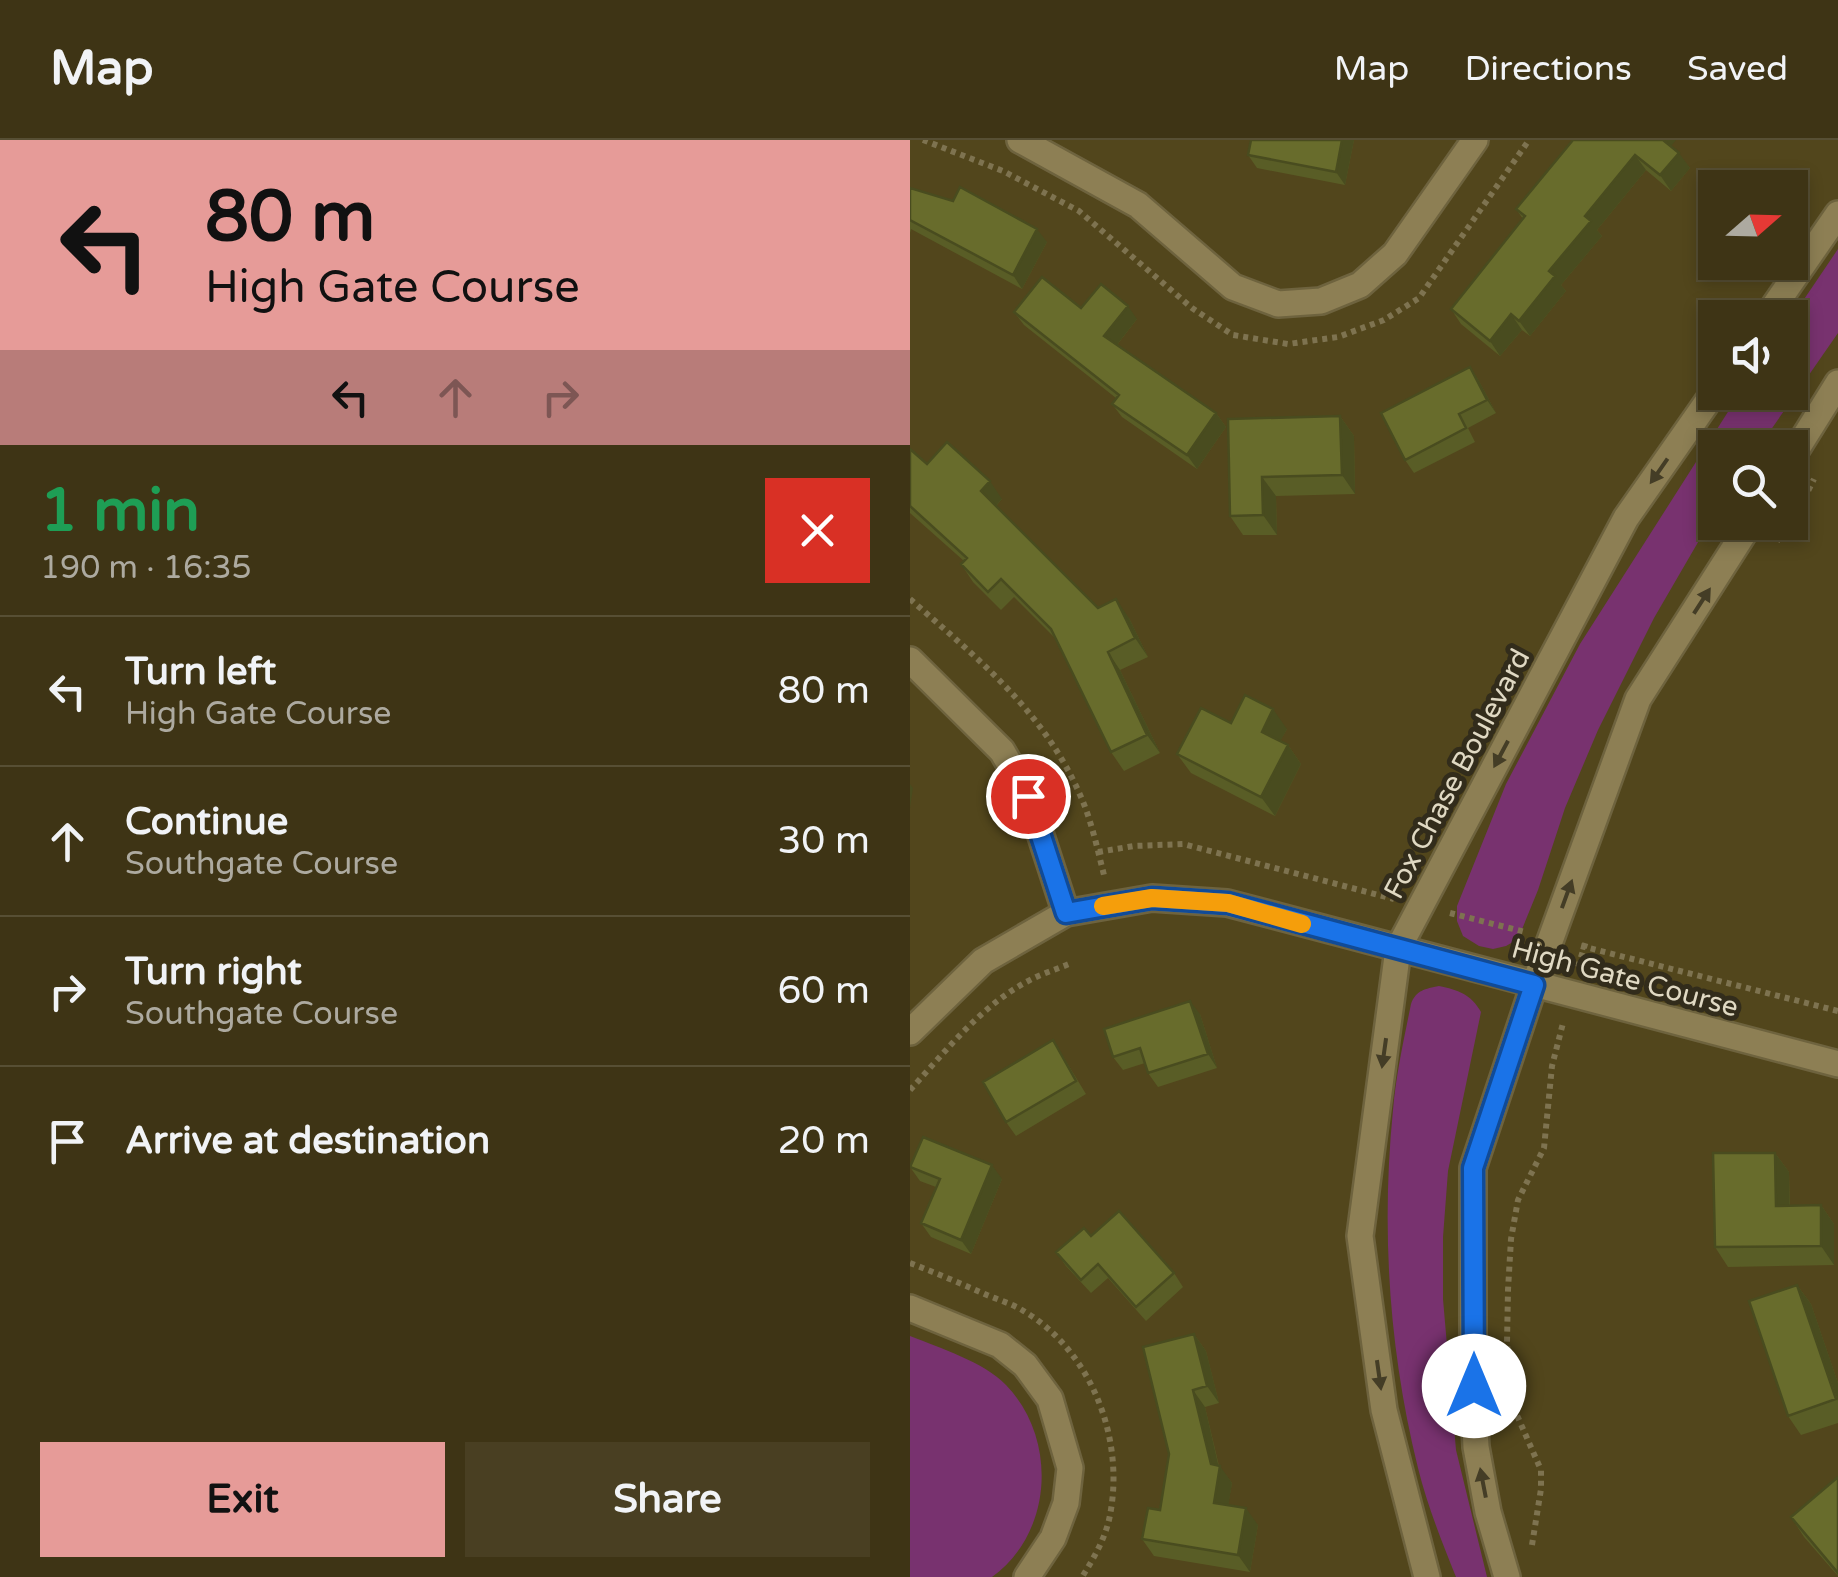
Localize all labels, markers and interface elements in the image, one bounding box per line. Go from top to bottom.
text: Map [50,40,154,98]
text: Map [1334,48,1409,90]
text: Directions [1464,48,1632,90]
text: Saved [1687,48,1788,90]
north arrow [1698,170,1808,280]
map controls [1698,170,1808,540]
text: 80 m [205,176,375,260]
icon: left [40,180,170,310]
text: High Gate Course [205,261,580,315]
button: sound [1698,300,1808,410]
icon: left [323,370,378,425]
icon: ahead [428,370,483,425]
icon: right [533,370,588,425]
button: search [1698,430,1808,540]
one-way arrow [1650,457,1669,484]
text: 1 min [40,475,200,547]
button: close [765,478,870,583]
text: 190 m · 16:35 [40,549,252,587]
one-way arrow [1693,587,1711,614]
street label: Fox Chase Boulevard [1377,643,1537,905]
text: Turn left [125,649,276,695]
icon: left [40,664,95,719]
text: 80 m [778,668,870,714]
text: High Gate Course [125,695,391,733]
one-way arrow [1493,740,1510,769]
pin [986,754,1071,839]
icon: arrive [1001,769,1056,824]
text: Continue [125,799,288,845]
icon: ahead [40,814,95,869]
text: 30 m [778,818,870,864]
text: Southgate Course [125,845,398,883]
one-way arrow [1560,879,1575,909]
street label: High Gate Course [1508,931,1742,1025]
text: Turn right [125,949,302,995]
icon: right [40,964,95,1019]
text: 60 m [778,968,870,1014]
text: Southgate Course [125,995,398,1033]
one-way arrow [1376,1037,1392,1069]
icon: arrive [40,1114,95,1169]
text: Arrive at destination [125,1118,490,1164]
text: 20 m [778,1118,870,1164]
position arrow [1422,1334,1526,1438]
one-way arrow [1371,1359,1387,1391]
button: Exit [40,1442,445,1557]
button: Share [465,1442,870,1557]
one-way arrow [1475,1466,1490,1498]

